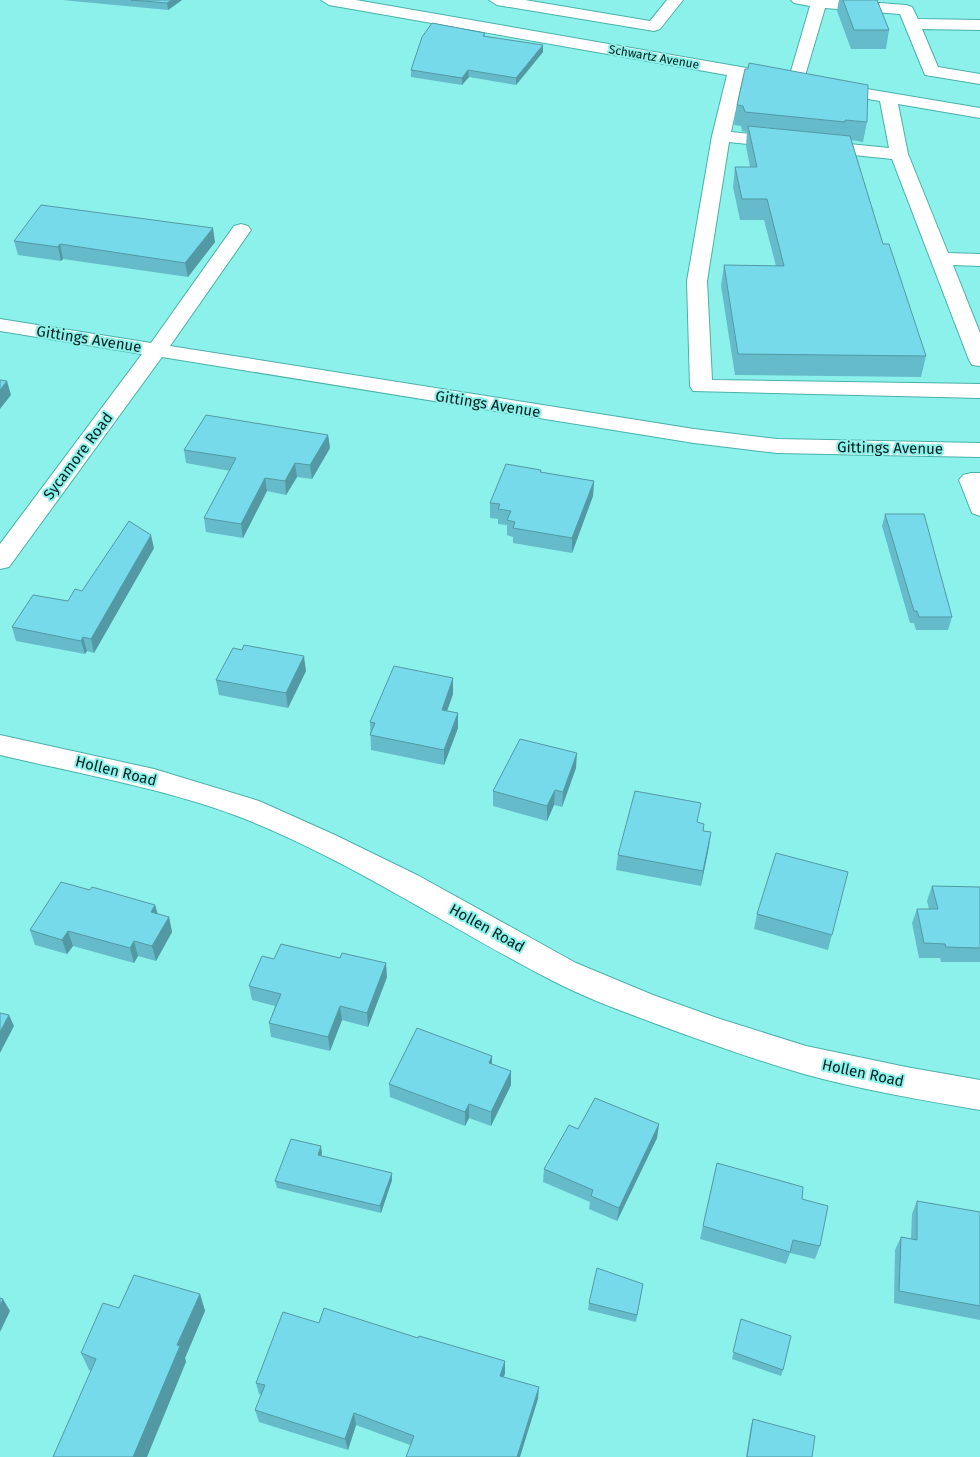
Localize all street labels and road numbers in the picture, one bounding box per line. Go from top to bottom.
street label: Schwartz Avenue [608,42,700,72]
street label: Gittings Avenue [35,322,143,356]
street label: Gittings Avenue [434,387,542,421]
street label: Sycamore Road [39,409,117,503]
street label: Gittings Avenue [837,438,943,458]
street label: Hollen Road [73,752,159,790]
street label: Hollen Road [446,900,528,956]
street label: Hollen Road [820,1056,906,1090]

